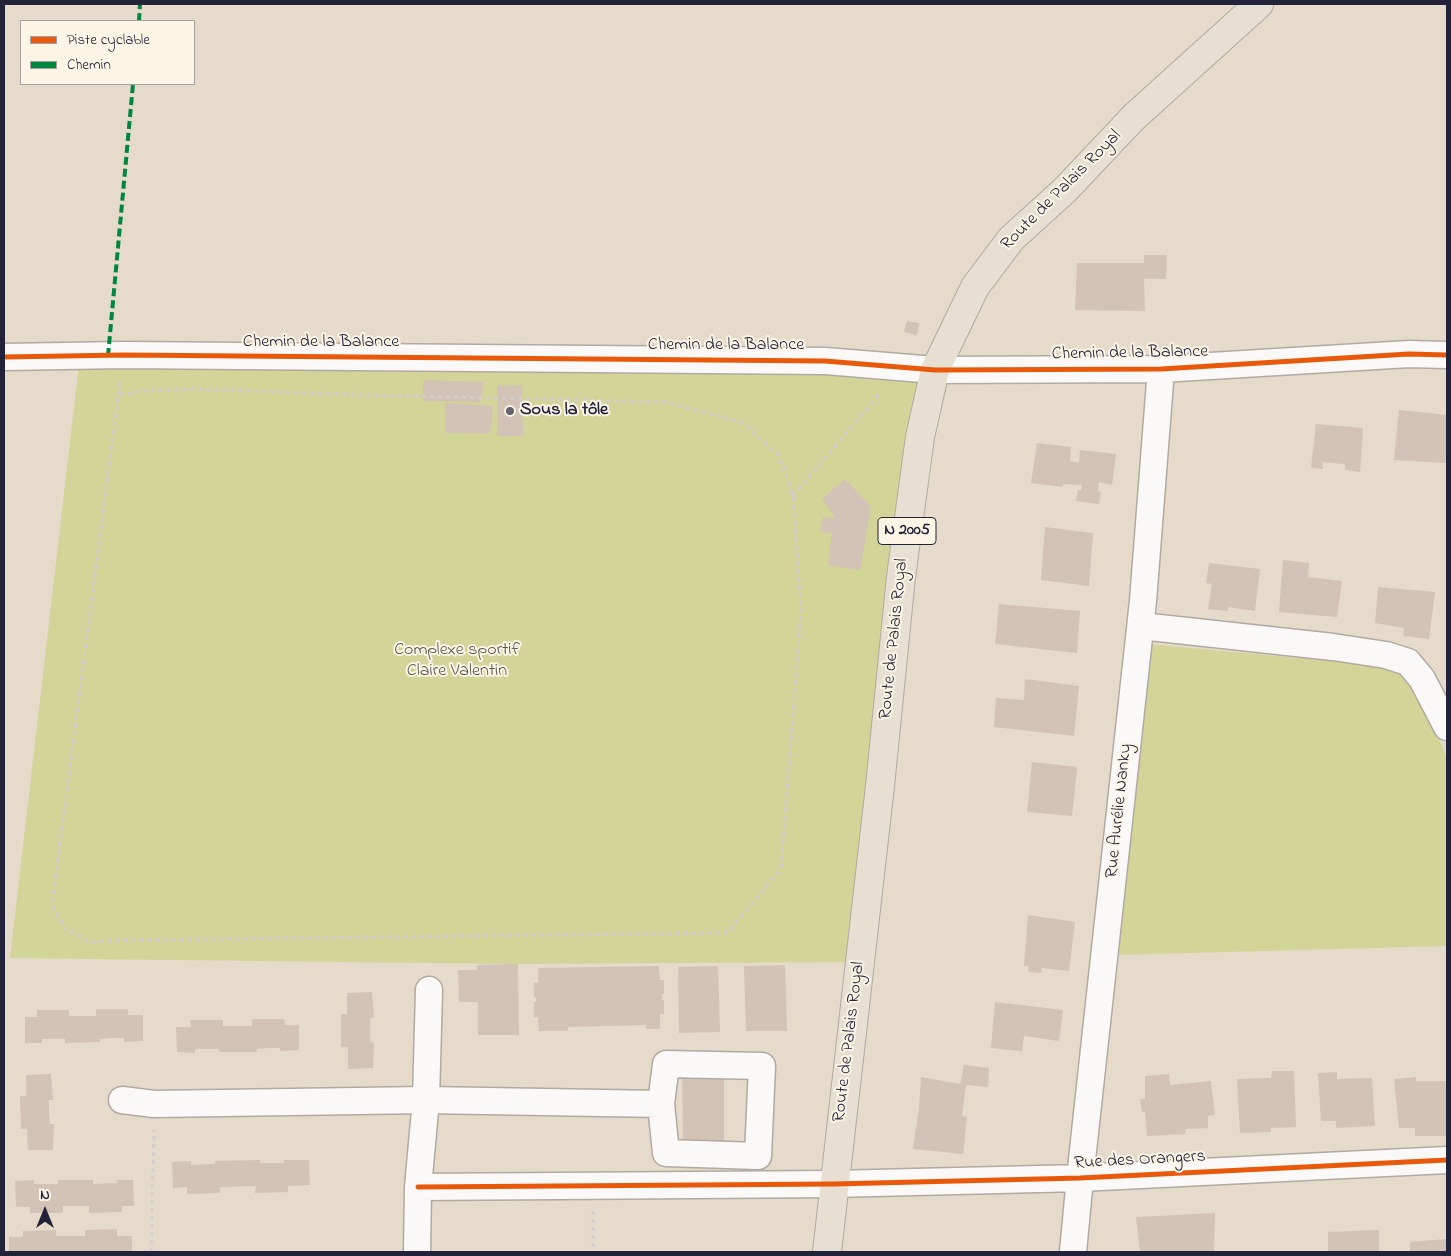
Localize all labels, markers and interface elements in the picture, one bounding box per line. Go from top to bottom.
legend [20,20,195,85]
text: Piste cyclable [67,29,150,51]
text: Chemin [67,54,111,76]
street label: Route de Palais Royal [997,126,1127,256]
street label: Chemin de la Balance [243,332,399,354]
street label: Chemin de la Balance [648,335,804,357]
street label: Chemin de la Balance [1052,342,1208,366]
place label: Sous la tôle [520,400,608,422]
marker: Sous la tôle [504,405,516,417]
road number: N 2005 [878,518,936,544]
street label: Route de Palais Royal [876,558,914,720]
park label: Complexe sportif Claire Valentin [394,640,520,682]
street label: Rue Aurélie Nanky [1102,743,1138,879]
street label: Route de Palais Royal [829,960,871,1124]
street label: Rue des Orangers [1074,1147,1206,1175]
text: N [40,1185,50,1206]
north arrow [20,1186,70,1236]

